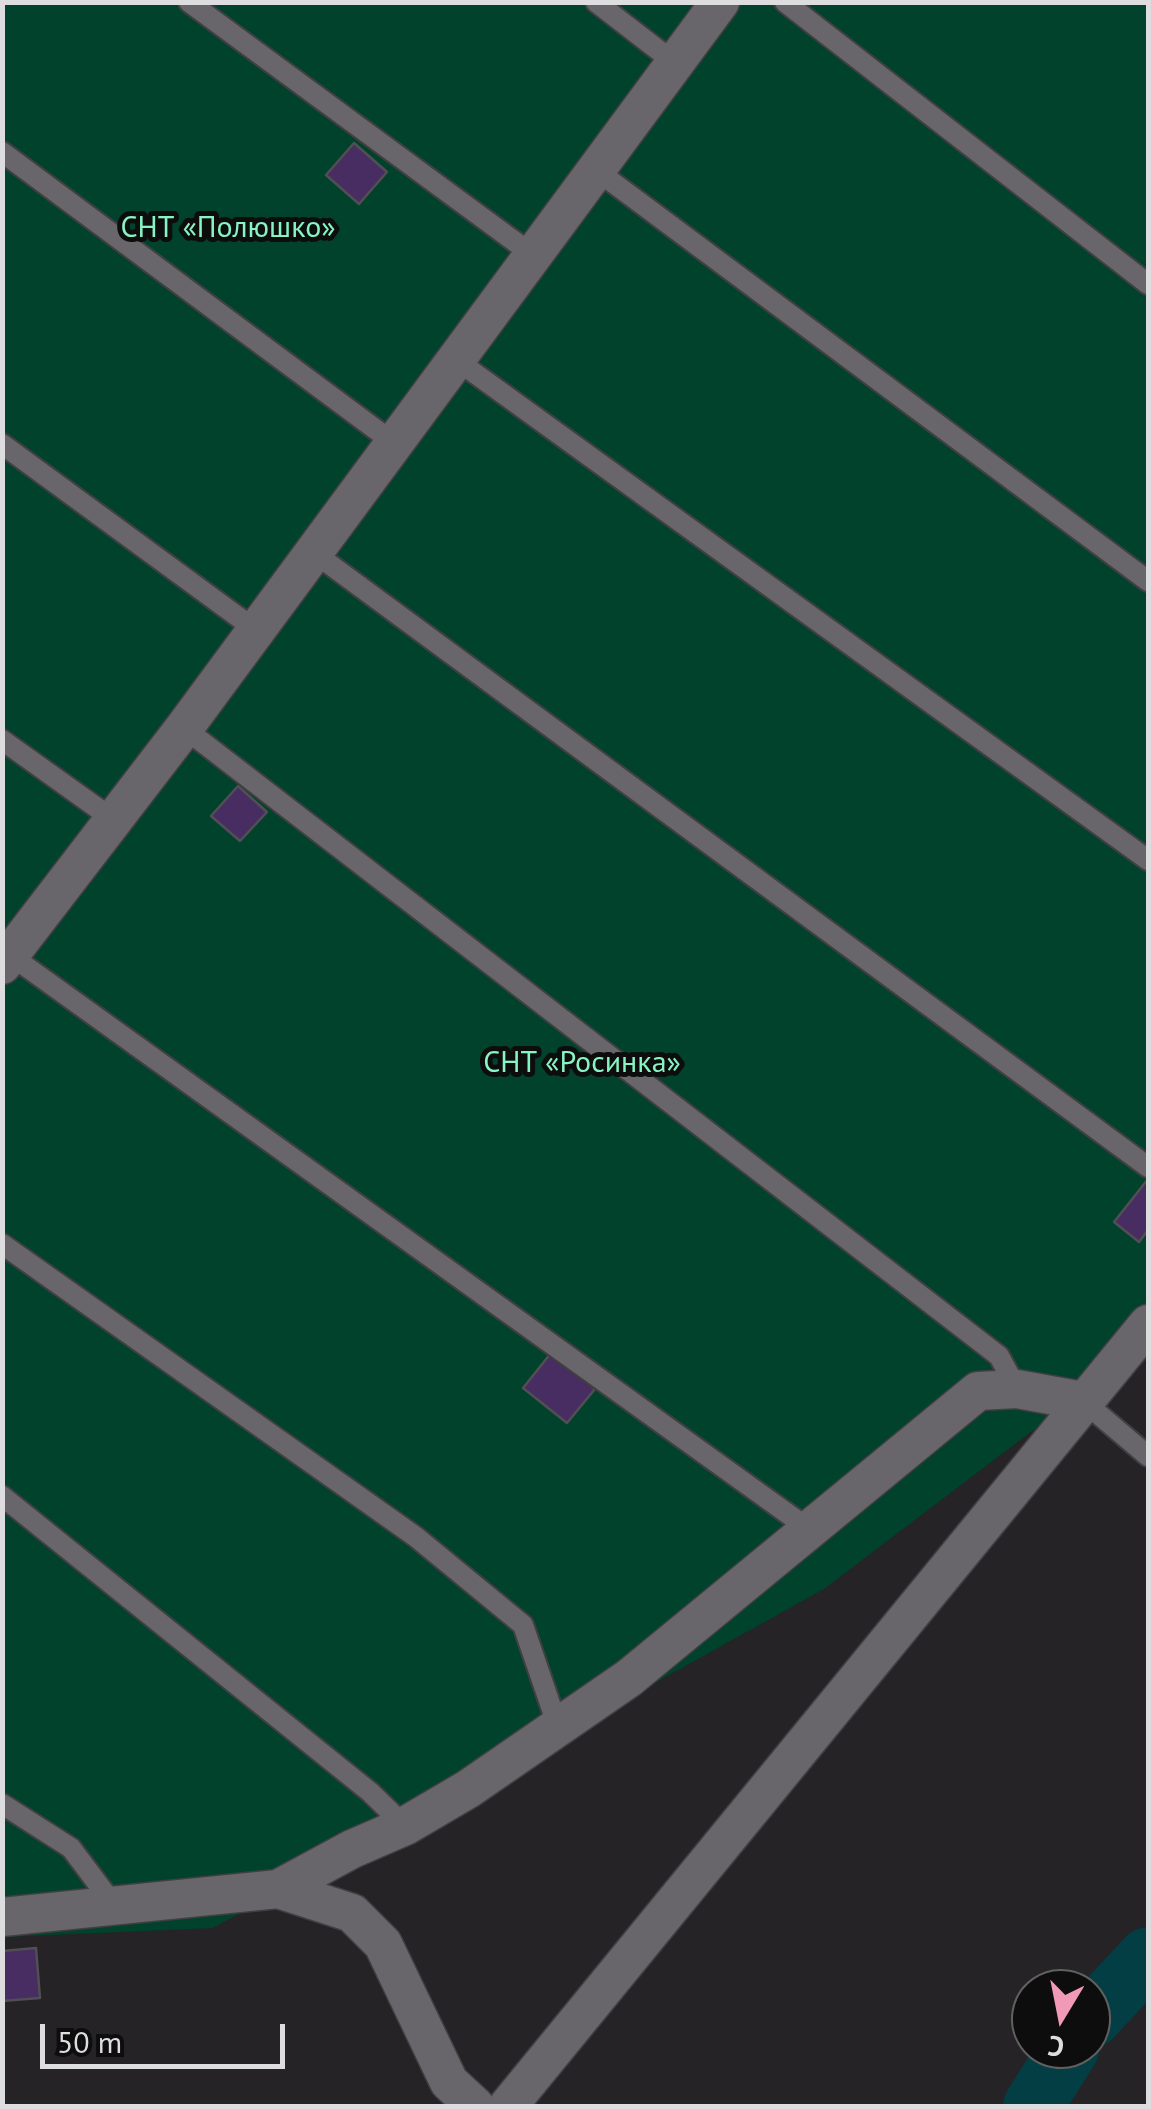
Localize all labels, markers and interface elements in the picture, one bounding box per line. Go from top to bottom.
park label: СНТ «Полюшко» [120,210,336,246]
park label: СНТ «Росинка» [483,1045,681,1081]
north arrow [1011,1969,1111,2069]
scale bar [45,2004,290,2066]
text: 50 m [57,2022,122,2061]
text: С [1045,2027,1067,2067]

